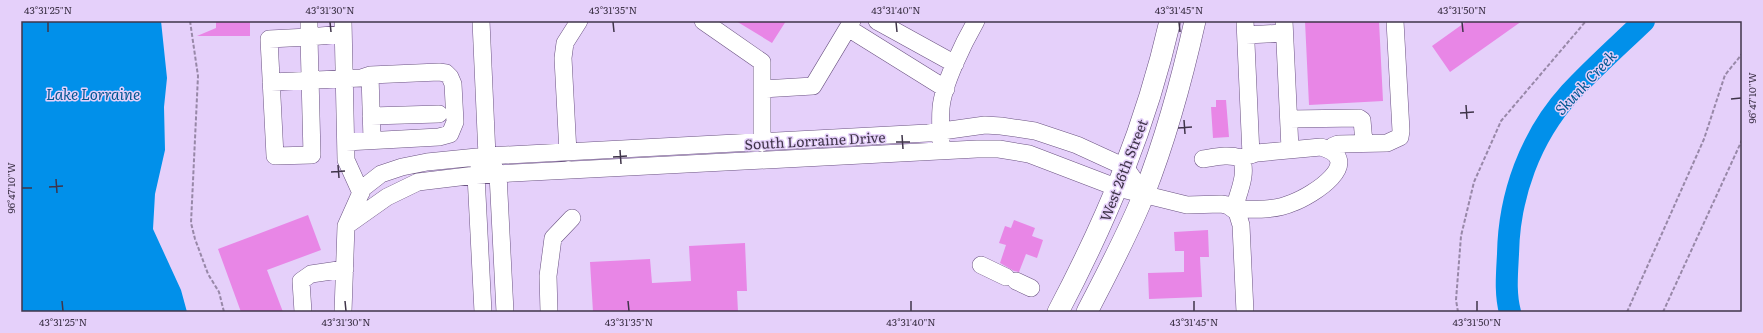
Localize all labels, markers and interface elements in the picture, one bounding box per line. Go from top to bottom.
text: 43°31'25"N [24,2,72,17]
text: 43°31'30"N [305,2,355,17]
text: 43°31'35"N [589,2,637,17]
text: 43°31'40"N [871,2,921,17]
text: 43°31'45"N [1155,2,1203,17]
text: 43°31'50"N [1438,2,1486,17]
water label: Skunk Creek [1549,44,1622,120]
text: 96°47'10"W [1744,72,1759,124]
water label: Lake Lorraine [46,82,140,105]
street label: West 26th Street [1094,116,1152,224]
street label: South Lorraine Drive [744,126,886,154]
text: 96°47'10"W [3,162,18,214]
text: 43°31'25"N [39,314,87,329]
text: 43°31'30"N [321,314,371,329]
text: 43°31'35"N [605,314,653,329]
text: 43°31'40"N [886,314,936,329]
text: 43°31'45"N [1170,314,1218,329]
text: 43°31'50"N [1453,314,1501,329]

